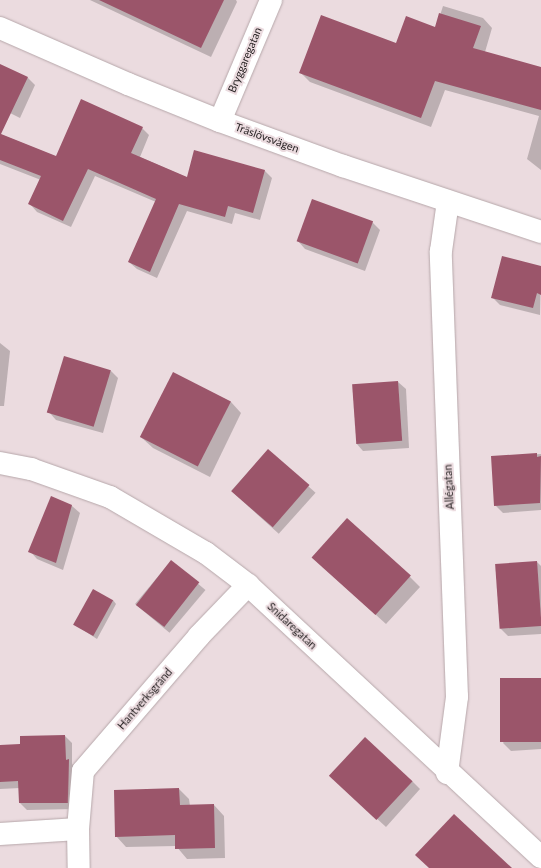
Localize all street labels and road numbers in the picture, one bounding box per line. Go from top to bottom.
street label: Bryggaregatan [225,25,265,95]
street label: Träslövsvägen [233,120,301,156]
street label: Allégatan [441,464,457,510]
street label: Snidaregatan [265,600,319,652]
street label: Hantverksgränd [115,666,175,732]

